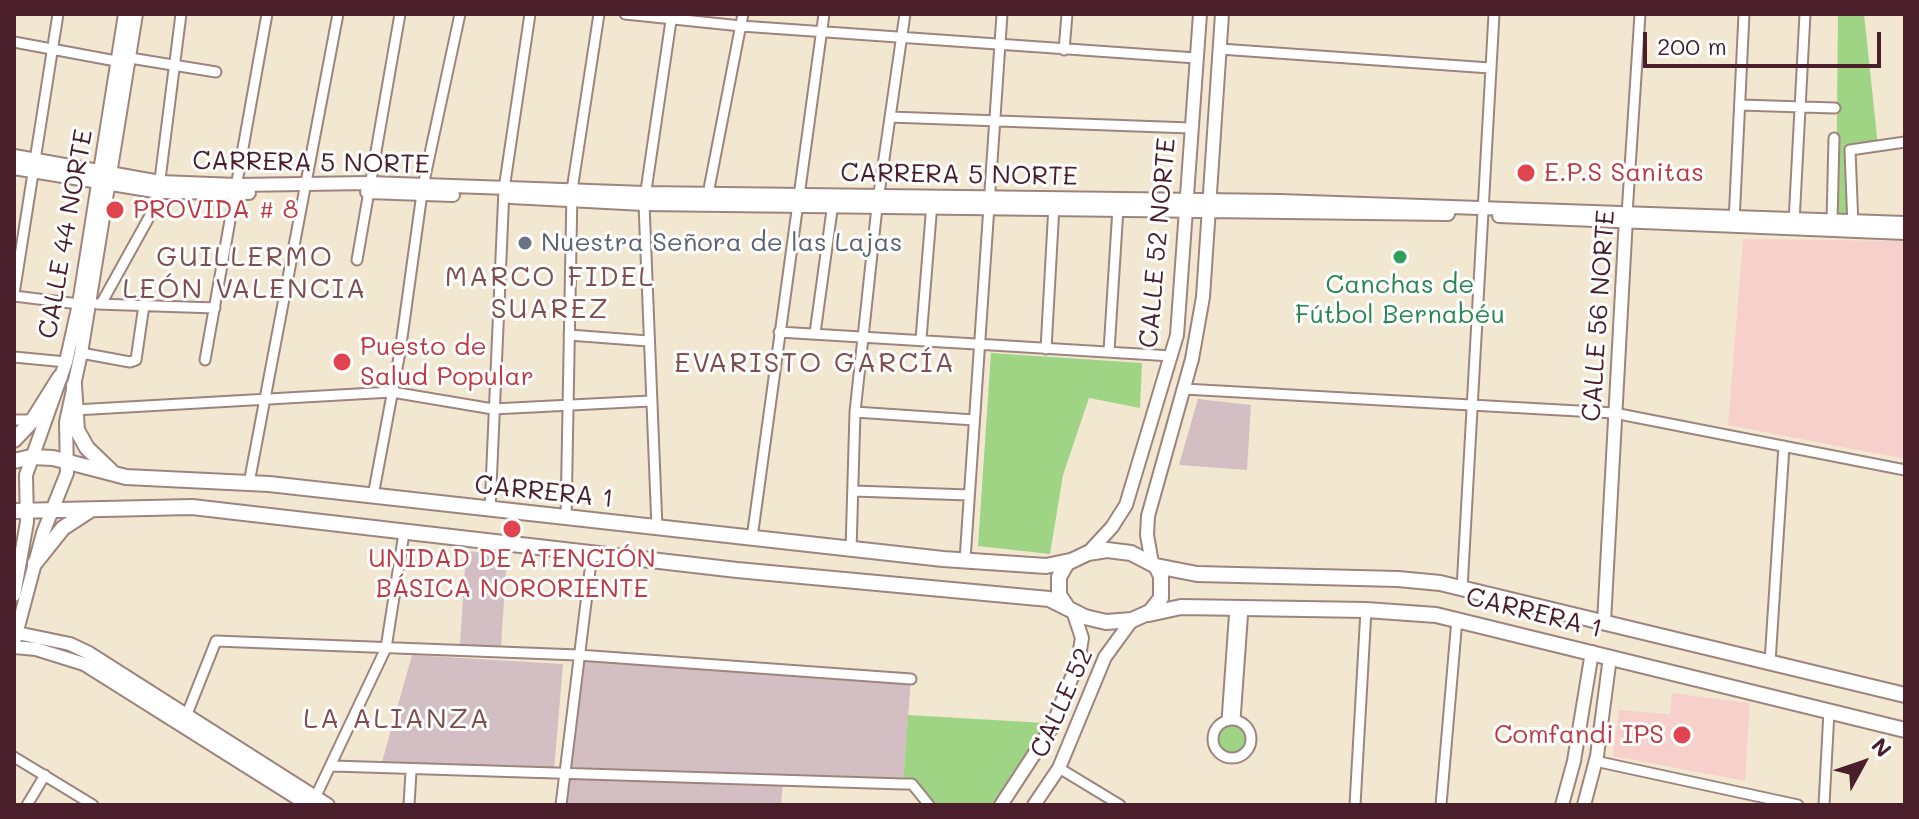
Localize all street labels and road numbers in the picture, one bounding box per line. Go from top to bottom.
street label: CALLE 44 NORTE [32,127,100,341]
street label: CALLE 52 NORTE [1133,137,1183,349]
street label: CARRERA 5 NORTE [192,145,430,181]
street label: CARRERA 5 NORTE [840,157,1078,193]
street label: CALLE 56 NORTE [1576,209,1622,423]
street label: CARRERA 1 [473,469,615,515]
street label: CARRERA 1 [1463,581,1605,645]
street label: CALLE 52 [1024,643,1100,763]

